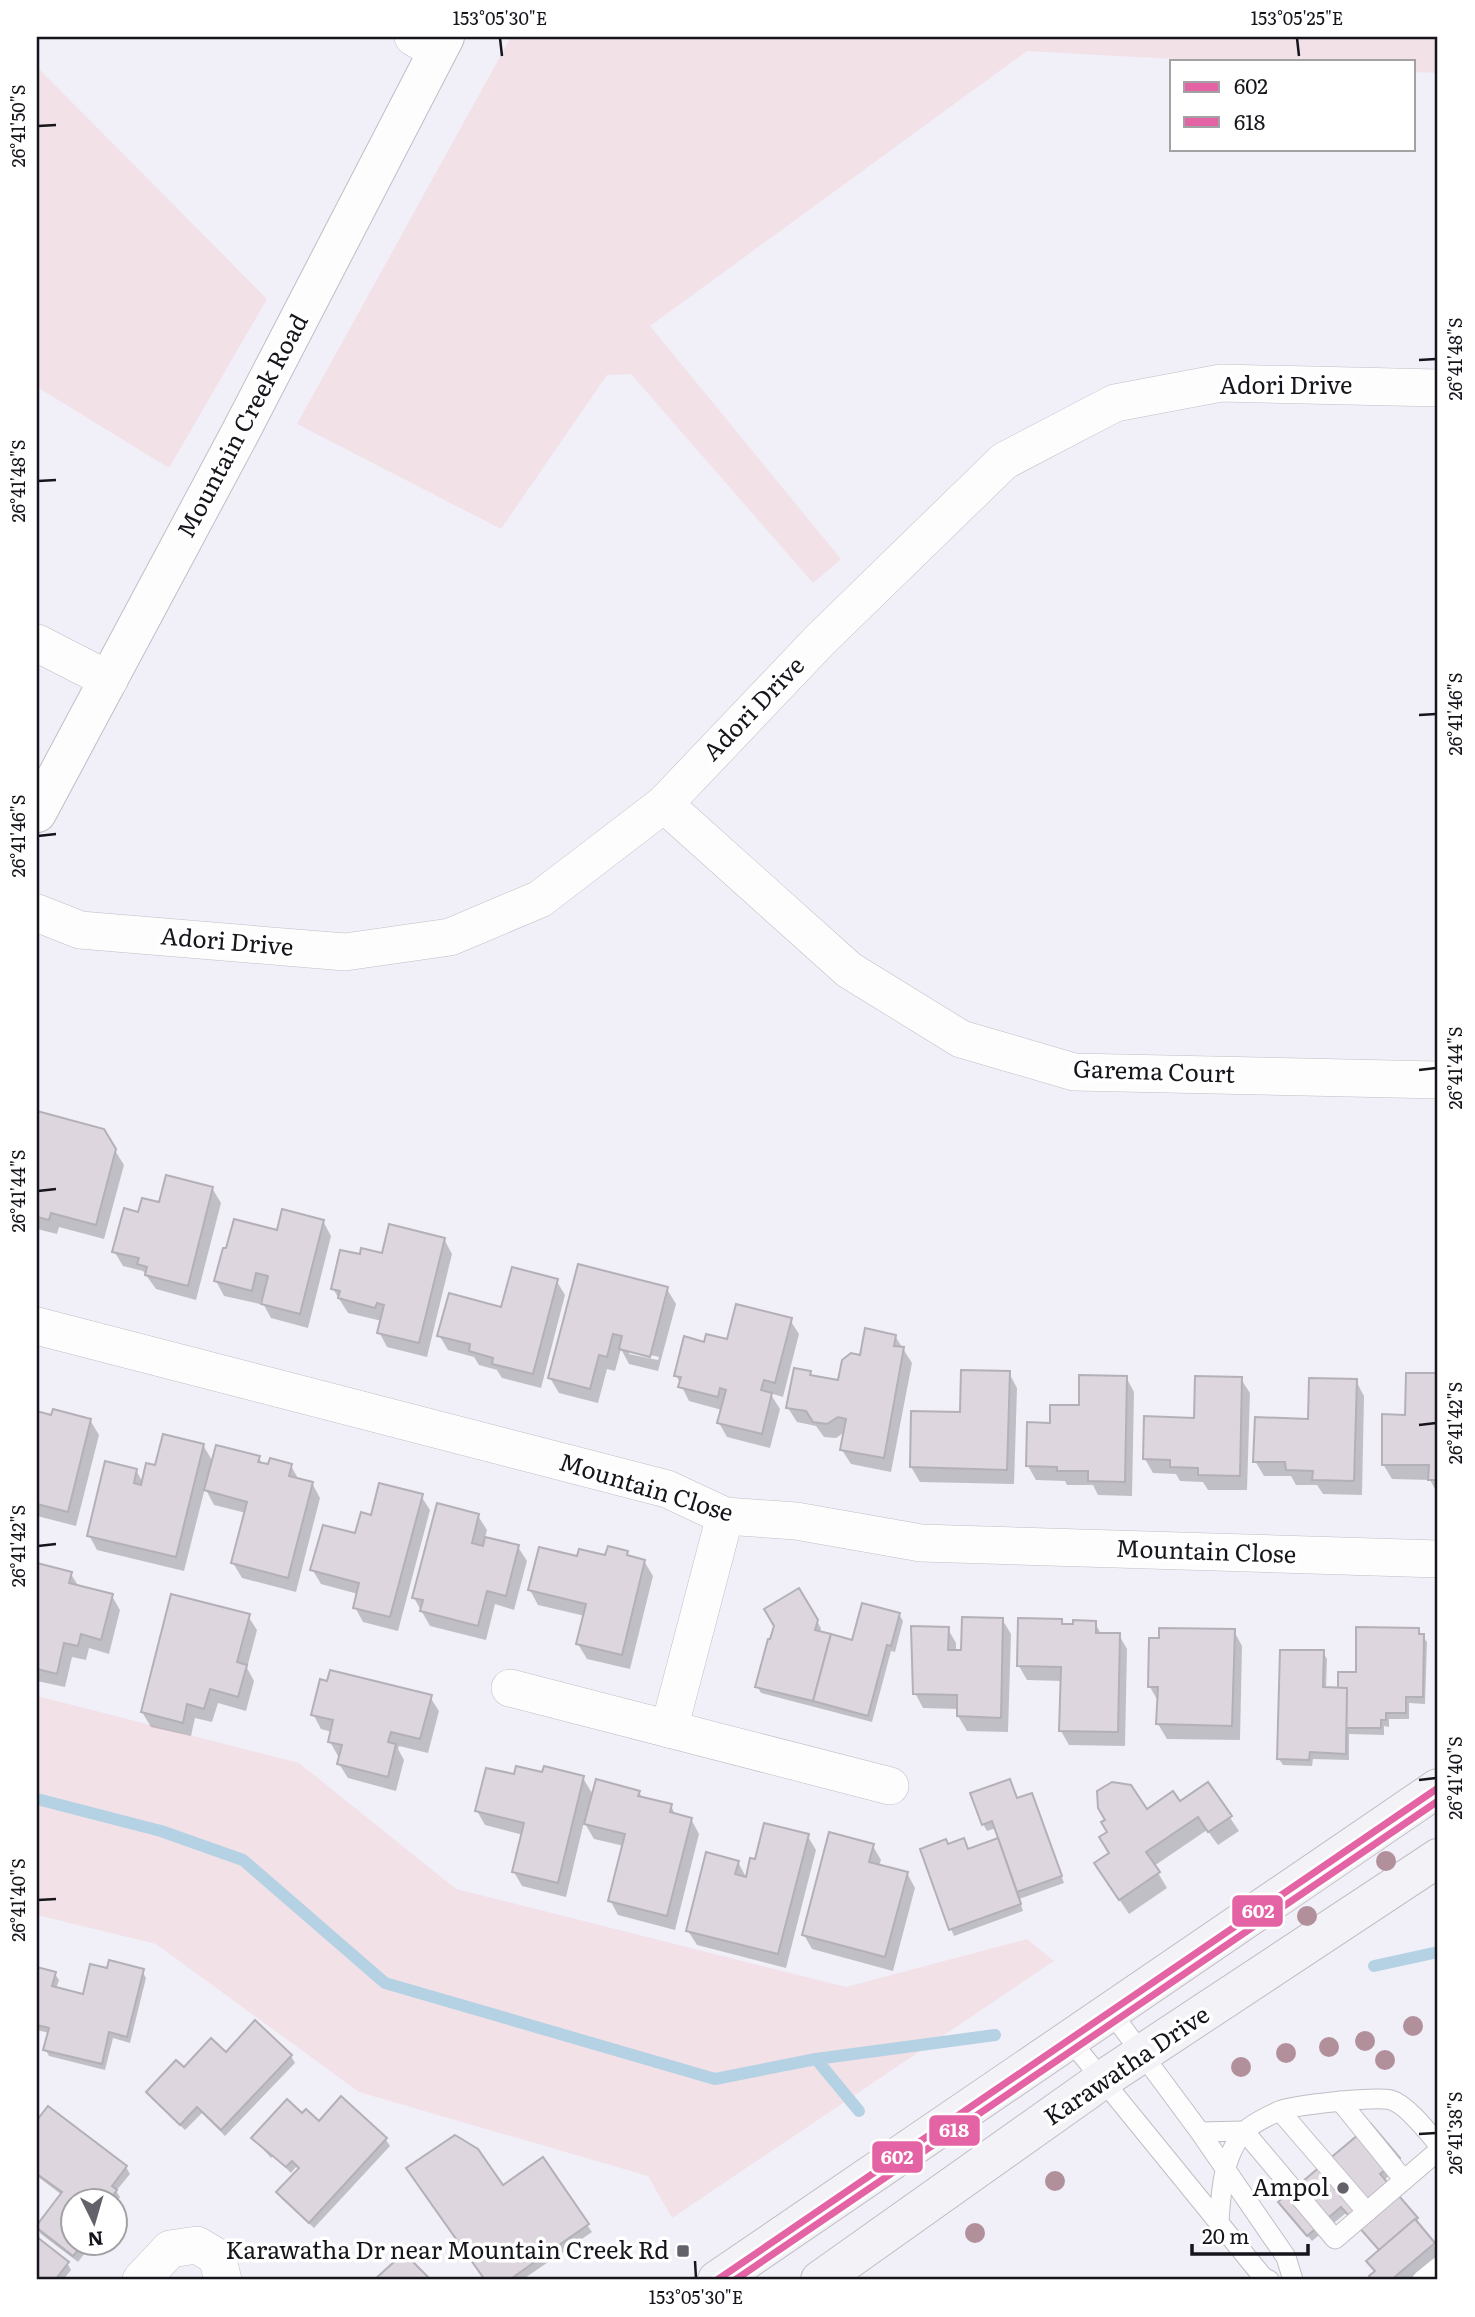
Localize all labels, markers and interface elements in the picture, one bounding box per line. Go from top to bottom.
text: 153°05'30"E [453,4,547,31]
text: 153°05'25"E [1251,4,1343,31]
legend [1170,60,1416,150]
text: 602 [1234,69,1268,100]
text: 26°41'50"S [4,85,31,167]
text: 618 [1234,105,1265,136]
street label: Mountain Creek Road [167,306,315,543]
text: 26°41'48"S [1441,317,1468,401]
street label: Adori Drive [1220,366,1352,401]
text: 26°41'48"S [4,439,31,523]
street label: Adori Drive [693,647,811,767]
text: 26°41'46"S [1441,673,1468,755]
text: 26°41'46"S [4,795,31,877]
street label: Adori Drive [159,916,295,963]
text: 26°41'44"S [1441,1026,1468,1110]
street label: Garema Court [1072,1049,1236,1090]
text: 26°41'44"S [4,1149,31,1233]
text: 26°41'42"S [1441,1382,1468,1464]
street label: Mountain Close [555,1443,738,1529]
text: 26°41'42"S [4,1505,31,1587]
street label: Mountain Close [1115,1529,1297,1570]
text: 26°41'40"S [1441,1736,1468,1820]
text: 26°41'40"S [4,1858,31,1942]
line badge: 602 [1231,1894,1284,1928]
text: 602 [1242,1896,1274,1924]
street label: Karawatha Drive [1036,1996,1215,2132]
text: 26°41'38"S [1441,2091,1468,2175]
line badge: 618 [928,2114,981,2147]
text: 618 [939,2115,969,2143]
line badge: 602 [871,2140,924,2174]
text: 602 [881,2142,913,2170]
place label: Ampol [1252,2168,1329,2203]
marker: Ampol [1335,2180,1351,2196]
north arrow [60,2188,130,2258]
scale bar [1192,2212,1307,2256]
text: 20 m [1202,2219,1249,2250]
text: N [86,2225,105,2255]
place label: Karawatha Dr near Mountain Creek Rd [225,2231,669,2266]
marker: Karawatha Dr near Mountain Creek Rd [675,2243,691,2259]
text: 153°05'30"E [649,2283,743,2310]

